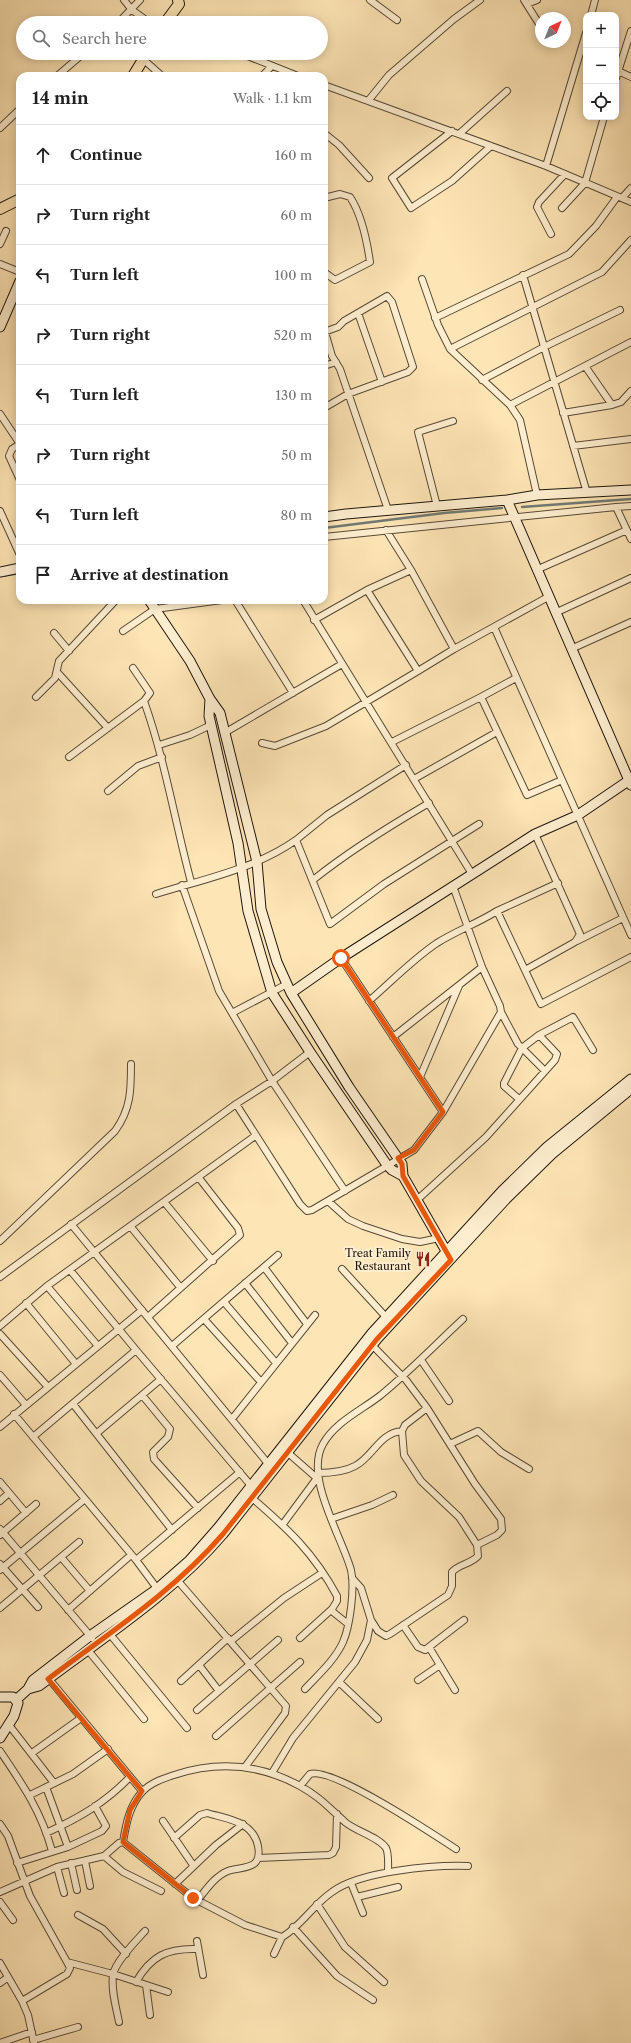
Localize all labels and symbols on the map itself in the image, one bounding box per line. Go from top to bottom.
north arrow [535,12,571,48]
route start [332,949,350,967]
place label: Treat Family Restaurant [345,1246,412,1273]
restaurant icon: Treat Family Restaurant [414,1250,432,1268]
route end [184,1889,202,1907]

